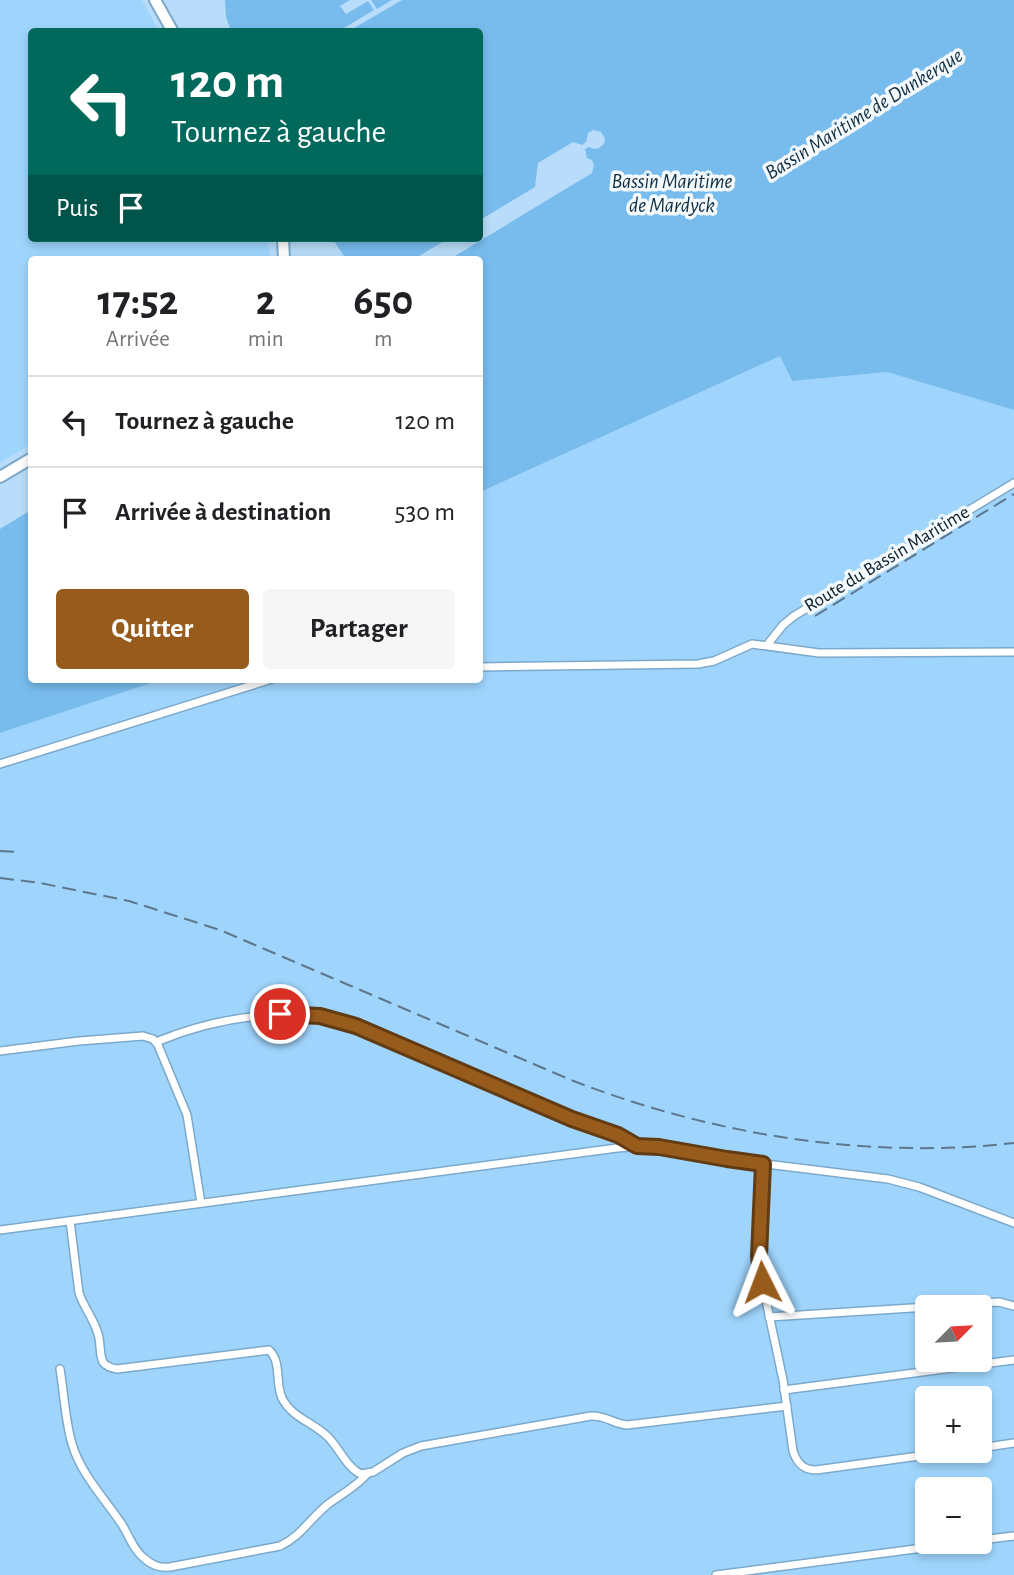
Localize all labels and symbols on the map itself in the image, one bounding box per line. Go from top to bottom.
water label: Bassin Maritime de Dunkerque [762,45,966,183]
water label: Bassin Maritime de Mardyck [611,171,733,216]
street label: Route du Bassin Maritime [801,502,973,616]
pin [250,984,310,1044]
position arrow [725,1245,799,1319]
north arrow [915,1295,992,1372]

